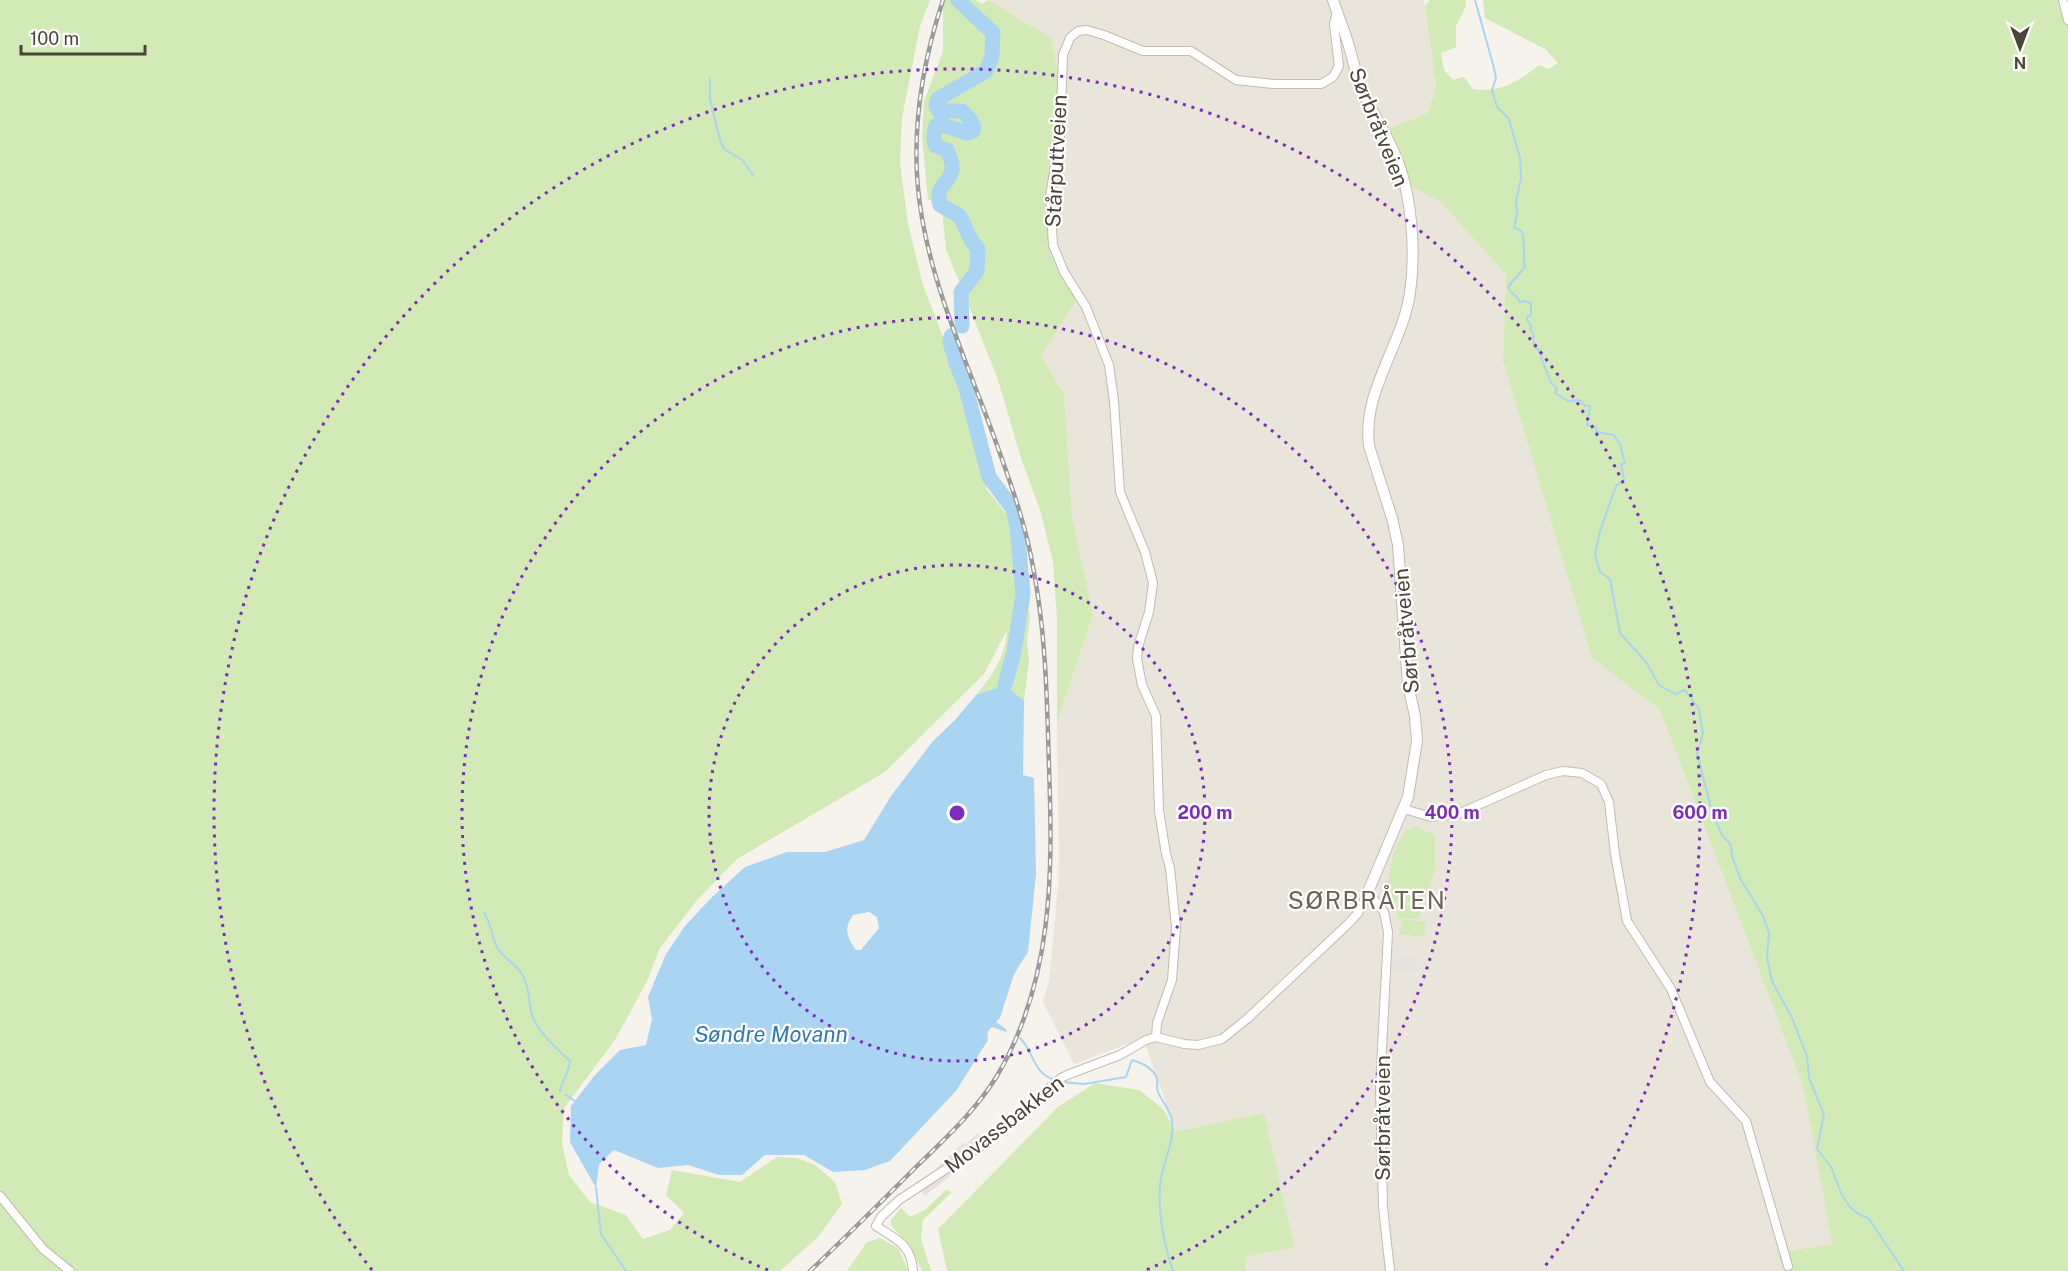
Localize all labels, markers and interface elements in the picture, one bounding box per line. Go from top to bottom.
scale bar [21,18,146,56]
north arrow [1990,18,2050,78]
text: 100 m [30,28,79,49]
text: N [2014,53,2026,72]
street label: Sørbråtveien [1344,64,1414,190]
street label: Stårputtveien [1040,94,1072,228]
street label: Sørbråtveien [1388,567,1424,695]
text: 200 m [1178,802,1232,823]
text: 400 m [1424,802,1480,823]
text: 600 m [1672,802,1728,823]
centre of rings [947,803,967,823]
district label: SØRBRÅTEN [1288,885,1446,914]
water label: Søndre Movann [694,1021,848,1047]
street label: Sørbråtveien [1370,1055,1395,1181]
street label: Movassbakken [939,1070,1069,1178]

